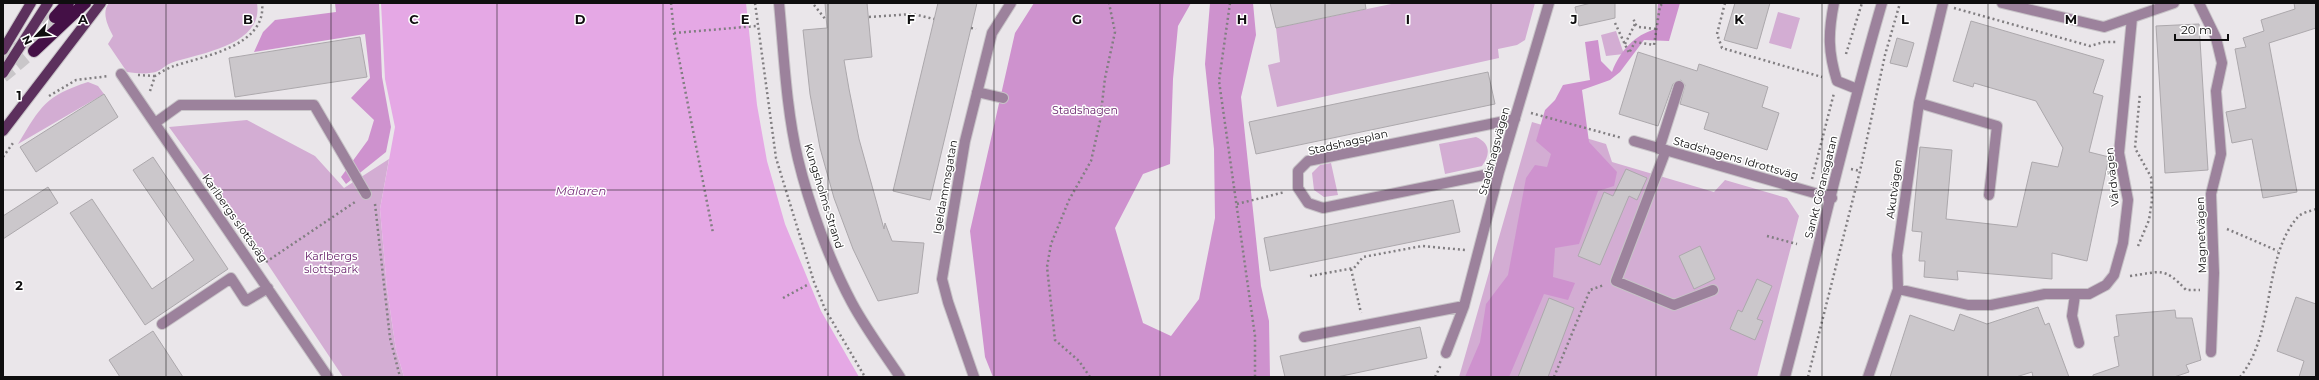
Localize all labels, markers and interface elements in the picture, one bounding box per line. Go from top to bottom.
text: A [77,11,89,27]
text: B [243,11,253,27]
text: C [409,11,419,27]
text: D [575,11,586,27]
text: E [741,11,750,27]
text: F [907,11,915,27]
text: G [1072,11,1082,27]
text: H [1237,11,1247,27]
text: I [1406,11,1410,27]
text: J [1569,11,1578,27]
text: K [1734,11,1744,27]
text: L [1901,11,1909,27]
text: M [2065,11,2077,27]
north arrow [16,16,56,56]
scale bar [2175,16,2228,42]
text: 20 m [2181,22,2212,37]
text: N [19,33,35,47]
text: 1 [16,87,22,103]
park label: Stadshagen [1052,103,1118,117]
street label: Stadshagsvägen [1475,105,1513,197]
street label: Stadshagsplan [1307,126,1389,158]
street label: Stadshagens Idrottsväg [1672,133,1800,183]
street label: Sankt Göransgatan [1801,134,1841,240]
street label: Igeldammsgatan [930,139,960,235]
street label: Kungsholms Strand [801,142,847,250]
street label: Vårdvägen [2102,147,2122,207]
street label: Akutvägen [1883,158,1905,220]
street label: Karlbergs slottsväg [199,171,271,265]
water label: Mälaren [556,183,606,198]
street label: Magnetvägen [2193,196,2209,274]
park label: Karlbergs slottspark [304,249,359,276]
text: 2 [15,277,23,293]

